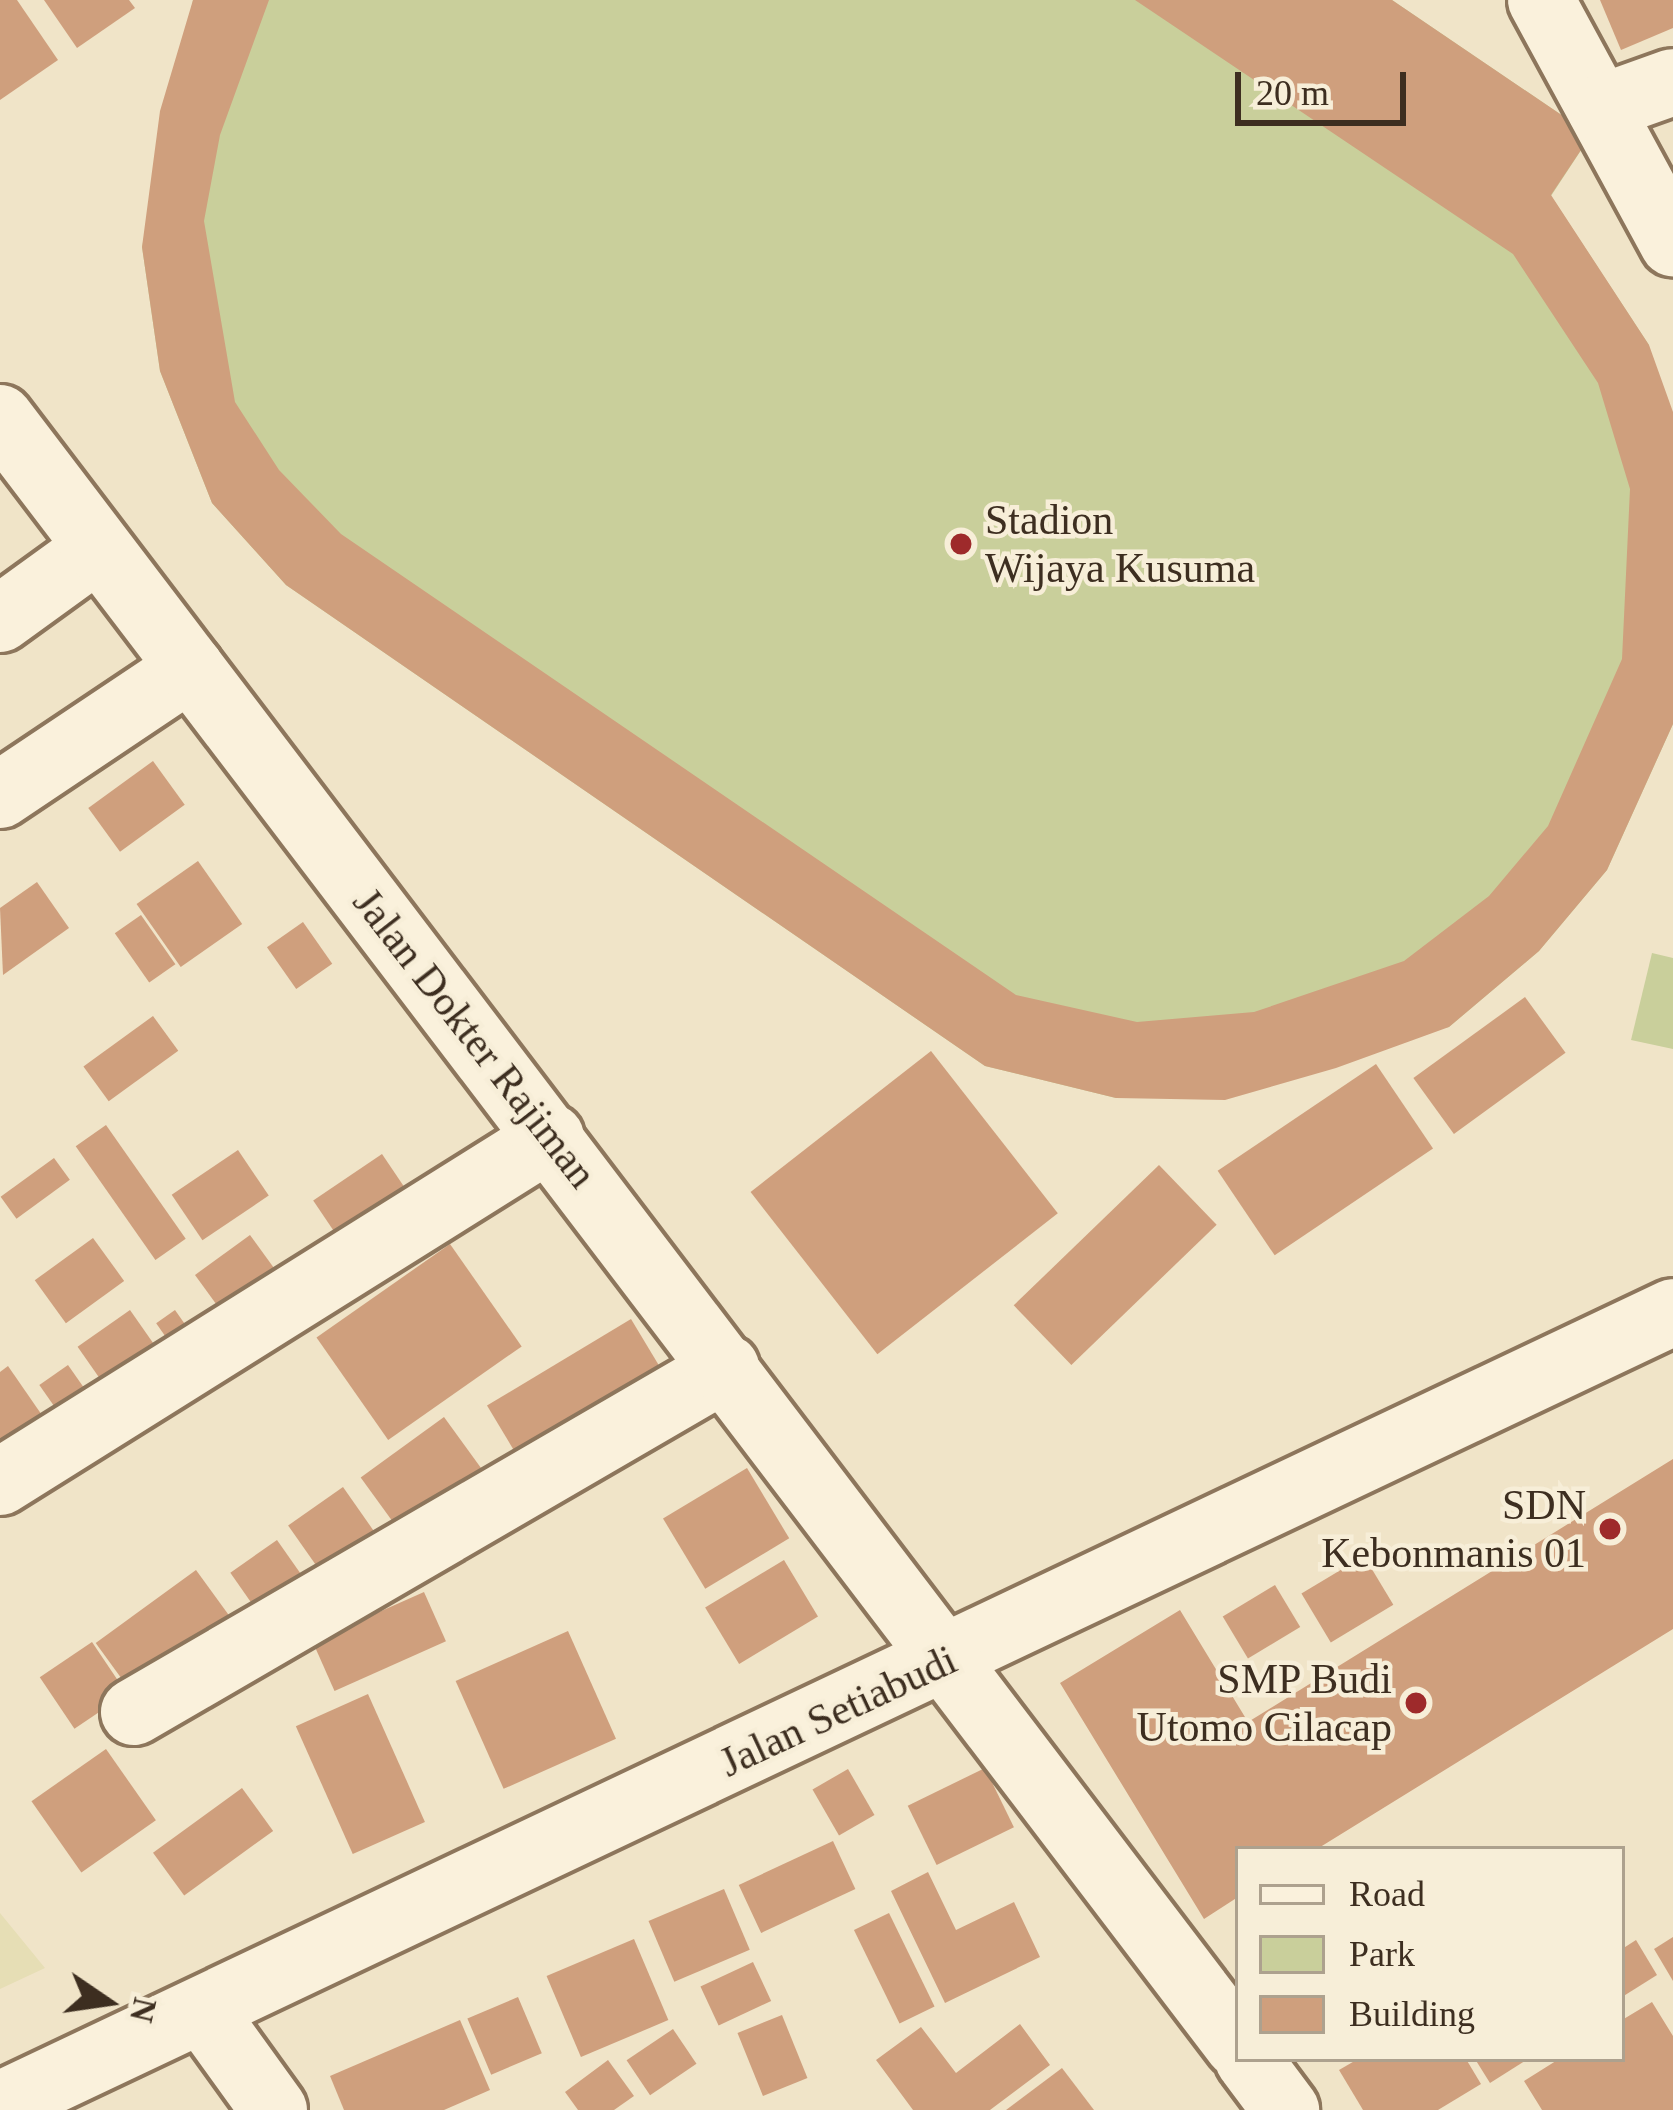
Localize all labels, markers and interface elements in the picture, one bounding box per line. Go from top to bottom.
scale bar [1241,48,1412,122]
text: 20 m [1256,73,1329,113]
place label: Stadion Wijaya Kusuma [985,495,1255,594]
marker: Stadion Wijaya Kusuma [948,531,974,557]
street label: Jalan Dokter Rajiman [342,878,608,1198]
place label: SDN Kebonmanis 01 [1321,1480,1586,1579]
marker: SDN Kebonmanis 01 [1597,1516,1623,1542]
street label: Jalan Setiabudi [712,1634,964,1788]
place label: SMP Budi Utomo Cilacap [1137,1654,1392,1752]
marker: SMP Budi Utomo Cilacap [1403,1690,1429,1716]
legend [1235,1846,1625,2062]
text: Road [1349,1874,1425,1914]
text: Park [1349,1934,1415,1974]
north arrow [48,1942,168,2062]
text: N [123,1994,163,2026]
text: Building [1349,1994,1475,2034]

